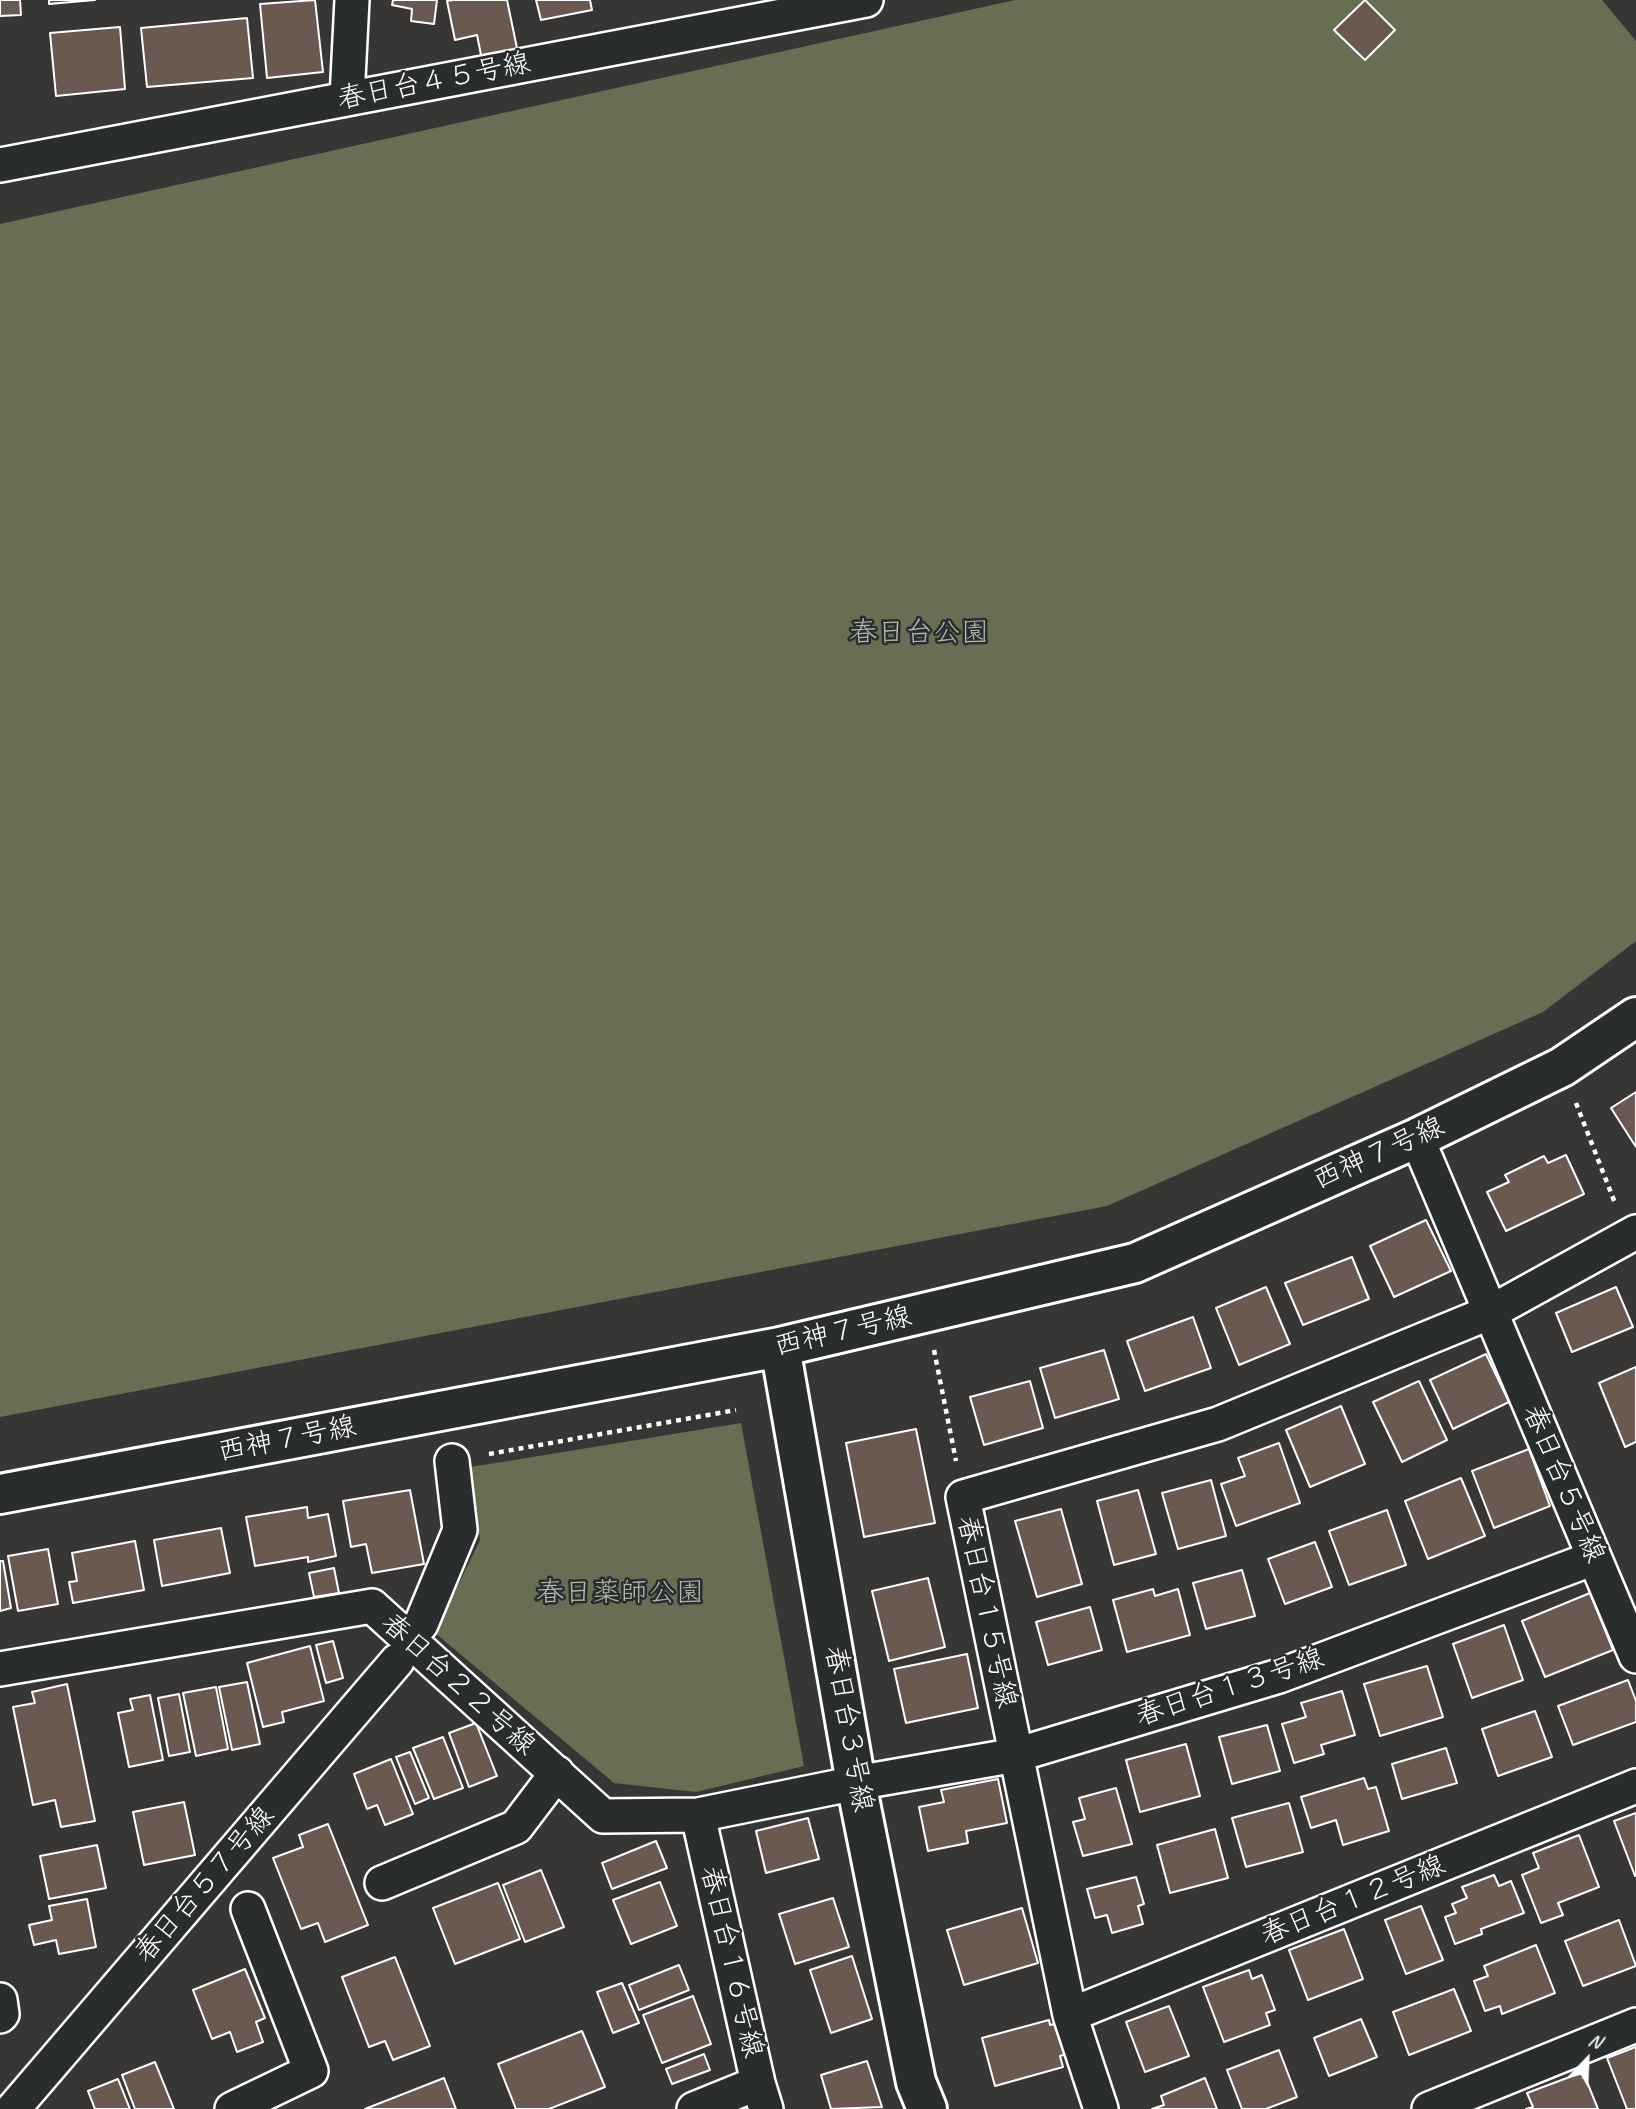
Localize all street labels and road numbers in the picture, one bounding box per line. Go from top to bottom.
street label: 春日台４５号線 [335,47,533,117]
street label: 西神７号線 [1308,1110,1450,1198]
street label: 西神７号線 [771,1300,915,1364]
street label: 春日台５号線 [1515,1400,1611,1568]
street label: 西神７号線 [215,1410,359,1470]
street label: 春日台１５号線 [949,1513,1023,1711]
street label: 春日台２２号線 [374,1607,542,1763]
street label: 春日台１３号線 [1132,1642,1328,1734]
street label: 春日台３号線 [817,1643,879,1815]
street label: 春日台５７号線 [128,1800,282,1970]
street label: 春日台１２号線 [1256,1849,1450,1953]
street label: 春日台１６号線 [693,1863,769,2061]

